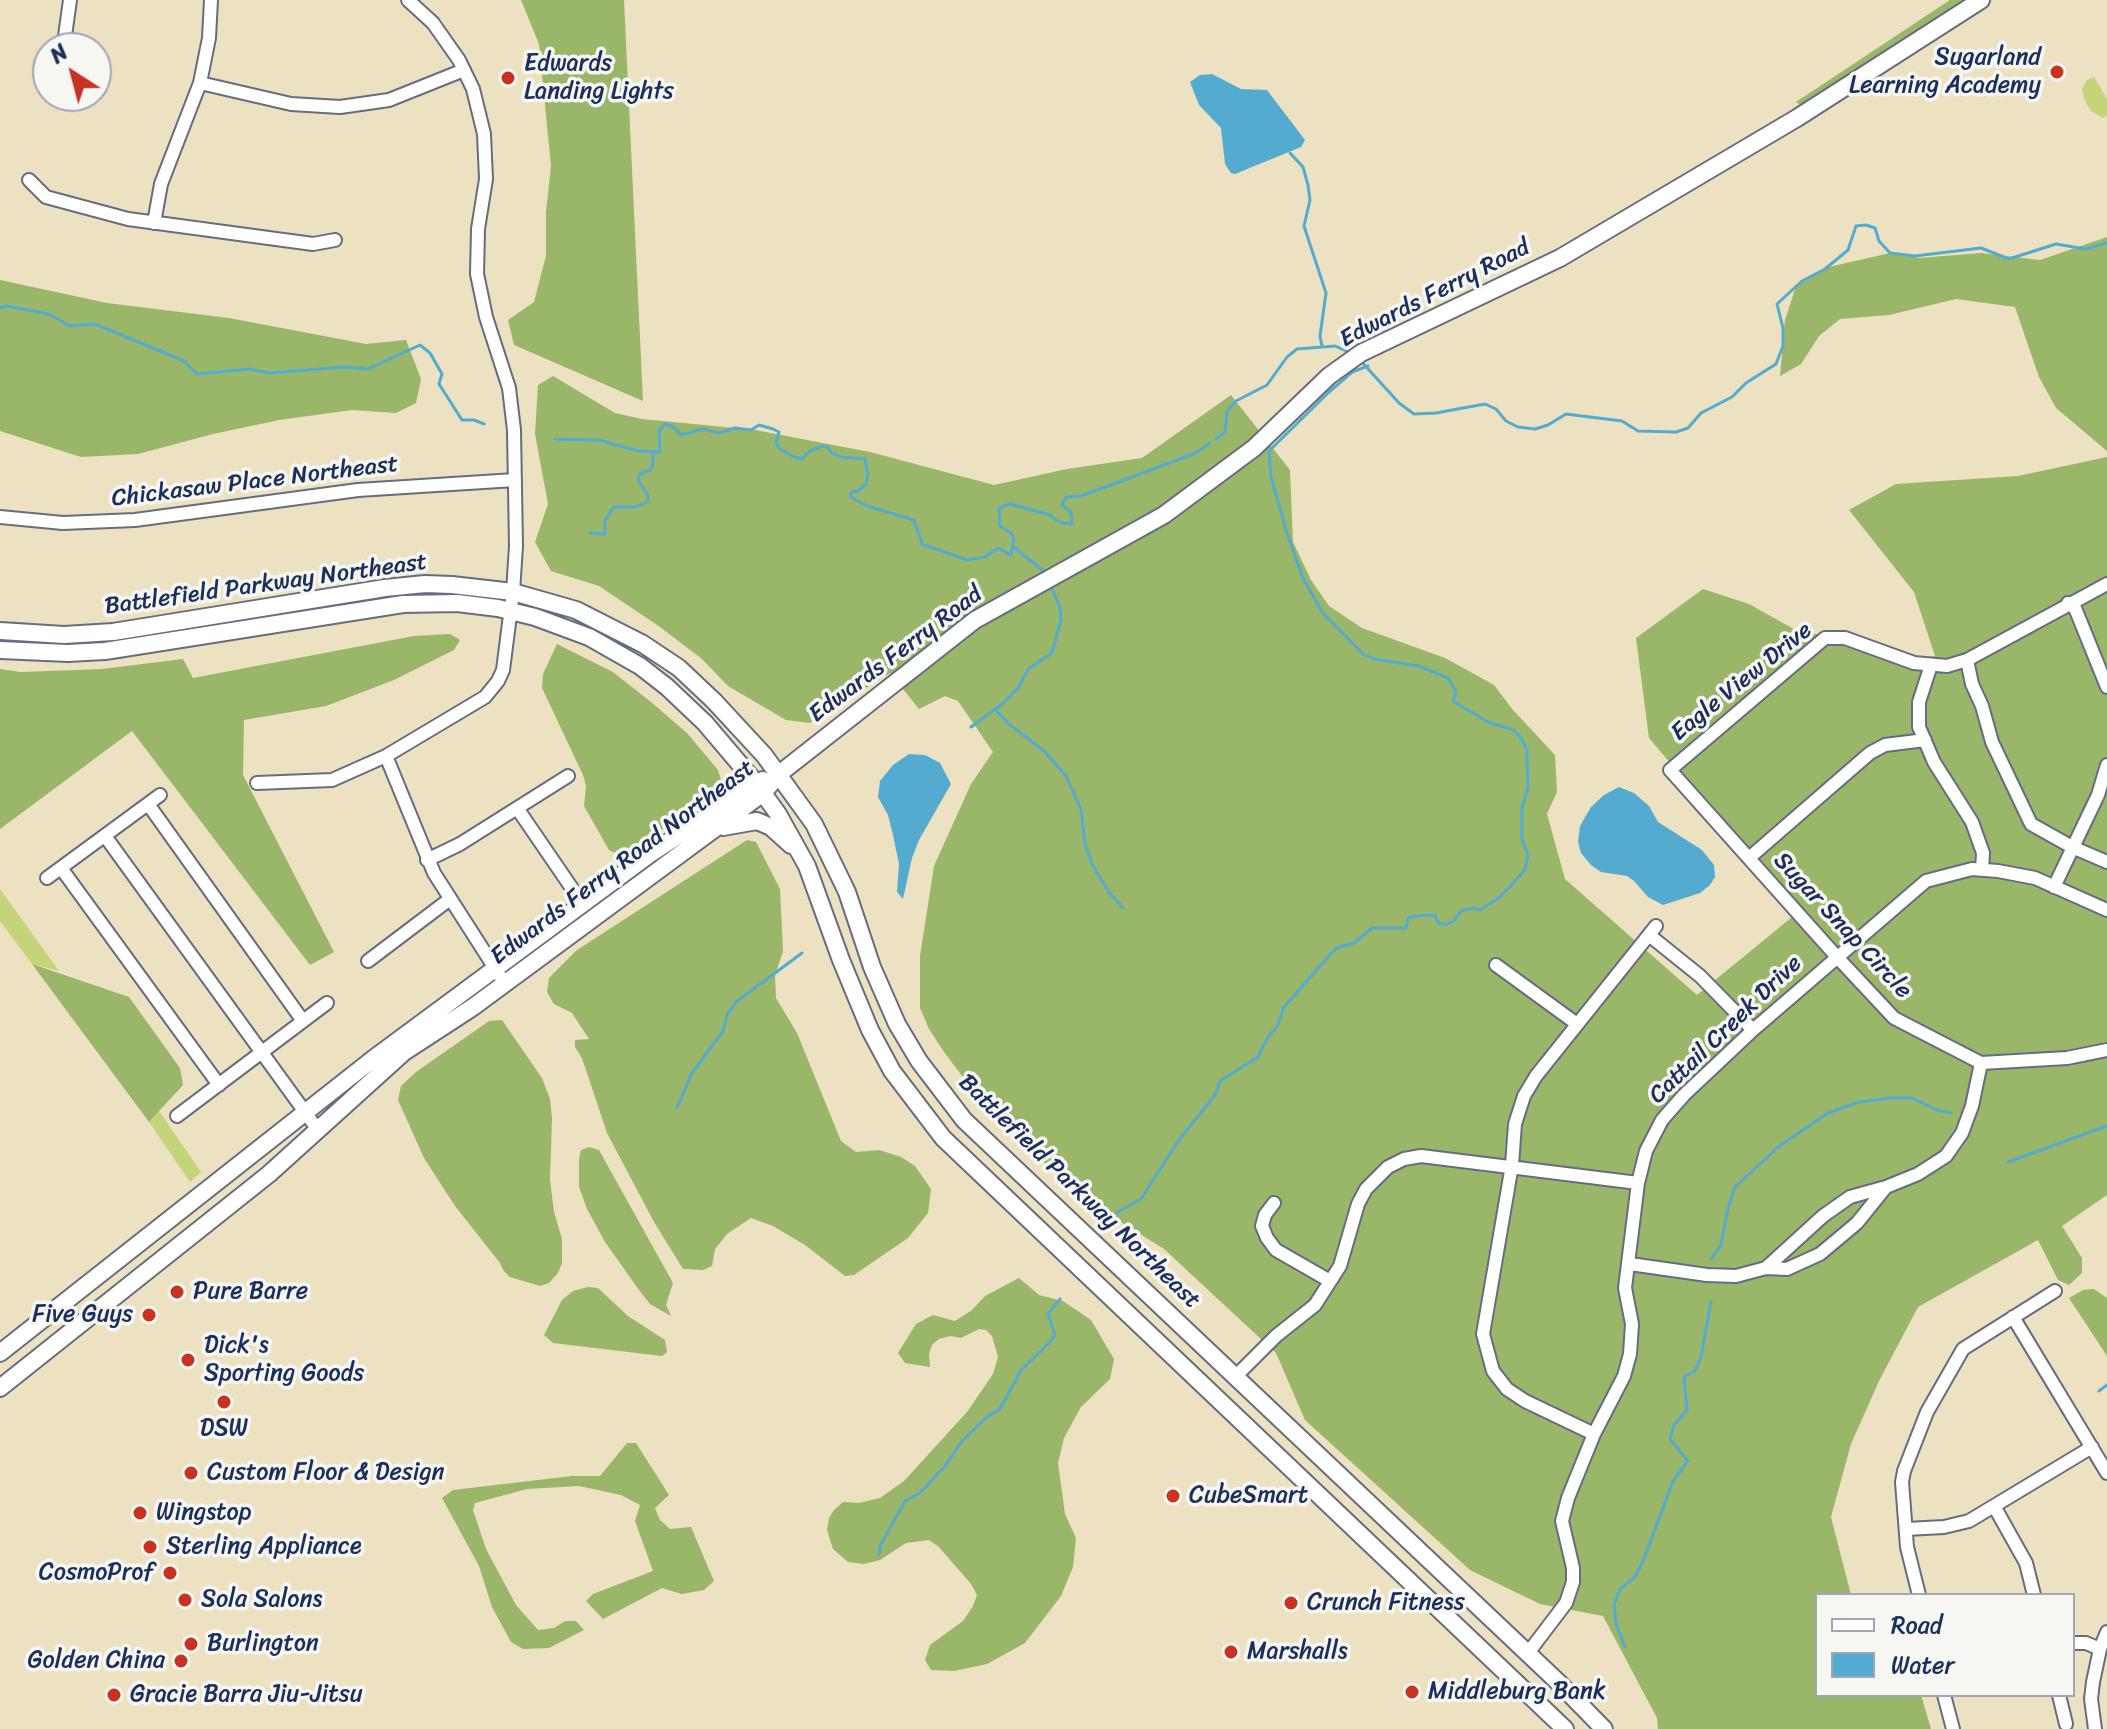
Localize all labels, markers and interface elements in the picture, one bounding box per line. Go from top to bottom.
north arrow [32,32,112,112]
text: N [41,34,76,74]
place label: Sugarland Learning Academy [1849,44,2041,100]
place label: Edwards Landing Lights [524,50,674,106]
marker: Sugarland Learning Academy [2048,63,2066,81]
marker: Edwards Landing Lights [499,69,517,87]
street label: Edwards Ferry Road [1335,234,1535,354]
street label: Chickasaw Place Northeast [110,450,400,514]
street label: Battlefield Parkway Northeast [103,548,429,622]
street label: Edwards Ferry Road [804,580,988,730]
street label: Eagle View Drive [1666,616,1818,748]
street label: Edwards Ferry Road Northeast [485,754,761,972]
street label: Sugar Snap Circle [1767,847,1917,1005]
street label: Cattail Creek Drive [1644,950,1808,1110]
street label: Battlefield Parkway Northeast [952,1069,1206,1315]
place label: Pure Barre [193,1278,308,1306]
marker: Pure Barre [168,1283,186,1301]
place label: Five Guys [32,1301,133,1329]
marker: Five Guys [140,1306,158,1324]
place label: Dick's Sporting Goods [204,1332,364,1388]
marker: Dick's Sporting Goods [179,1351,197,1369]
marker: DSW [215,1393,233,1411]
place label: DSW [200,1415,248,1443]
place label: Custom Floor & Design [207,1459,445,1487]
marker: Custom Floor & Design [182,1464,200,1482]
place label: CubeSmart [1189,1482,1308,1510]
marker: CubeSmart [1164,1487,1182,1505]
place label: Wingstop [156,1499,251,1527]
marker: Wingstop [131,1504,149,1522]
place label: Sterling Appliance [166,1533,362,1561]
marker: Sterling Appliance [141,1538,159,1556]
place label: CosmoProf [39,1559,154,1587]
marker: CosmoProf [161,1564,179,1582]
place label: Sola Salons [201,1586,322,1614]
place label: Crunch Fitness [1307,1589,1465,1617]
marker: Sola Salons [176,1591,194,1609]
legend [1815,1593,2075,1697]
marker: Crunch Fitness [1282,1594,1300,1612]
text: Road [1891,1604,1942,1646]
place label: Burlington [207,1630,319,1658]
marker: Burlington [182,1635,200,1653]
place label: Marshalls [1247,1638,1348,1666]
marker: Marshalls [1222,1643,1240,1661]
text: Water [1891,1644,1954,1686]
place label: Golden China [28,1647,165,1675]
marker: Golden China [172,1652,190,1670]
place label: Middleburg Bank [1428,1678,1606,1706]
place label: Gracie Barra Jiu-Jitsu [130,1681,363,1709]
marker: Middleburg Bank [1403,1683,1421,1701]
marker: Gracie Barra Jiu-Jitsu [105,1686,123,1704]

